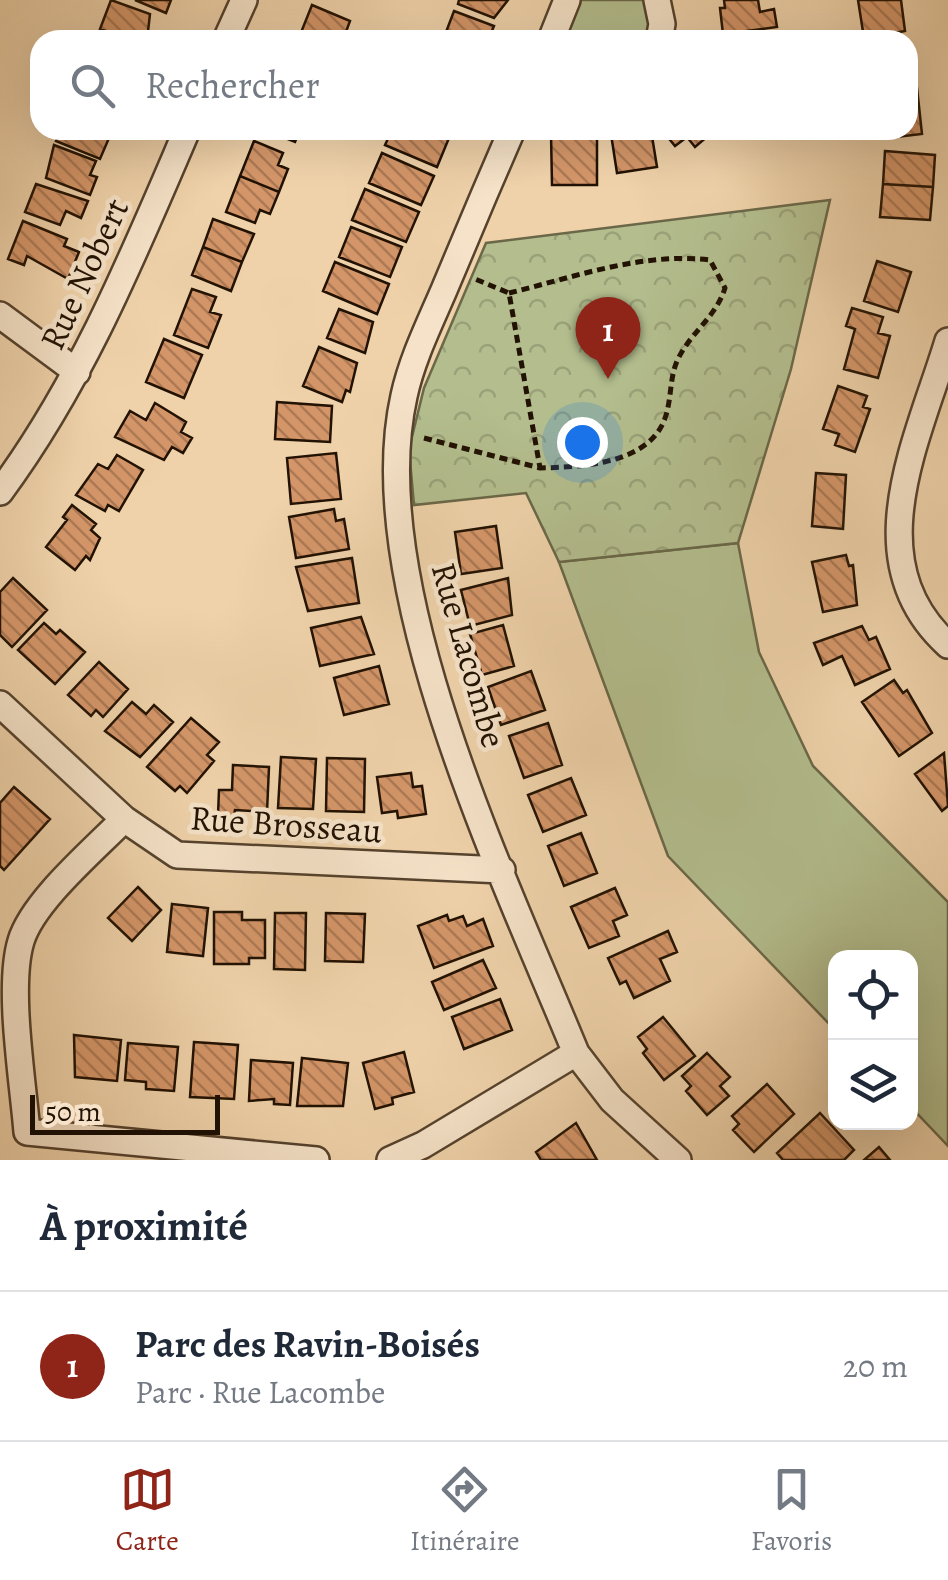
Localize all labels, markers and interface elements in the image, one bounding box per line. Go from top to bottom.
search box [30,30,918,140]
icon: search [65,58,120,113]
text: Rechercher [145,59,320,111]
street label: Rue Nobert [28,190,140,358]
pin: 1 [576,296,640,379]
your location [557,417,608,468]
street label: Rue Lacombe [420,557,518,753]
street label: Rue Brosseau [189,793,383,855]
map controls [828,950,918,1130]
button: locate [828,950,918,1040]
button: layers [828,1040,918,1130]
scale bar [30,1090,220,1134]
text: 50 m [45,1093,101,1131]
text: À proximité [40,1197,248,1254]
text: Parc des Ravin-Boisés [135,1318,480,1370]
text: 1 [67,1344,78,1388]
text: 20 m [843,1344,908,1388]
text: Parc · Rue Lacombe [135,1370,385,1414]
tab: Carte [116,1462,179,1560]
tab: Itinéraire [410,1462,520,1560]
tab: Favoris [751,1462,832,1560]

